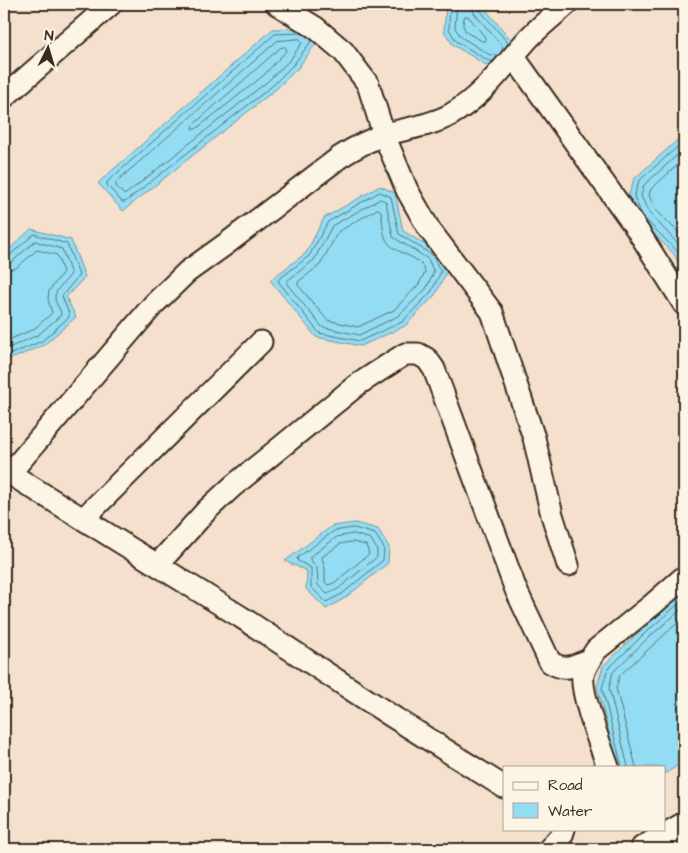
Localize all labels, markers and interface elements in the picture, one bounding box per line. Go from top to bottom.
north arrow [22,22,72,72]
text: N [44,26,55,46]
legend [503,766,666,830]
text: Road [548,775,583,796]
text: Water [548,801,592,822]

